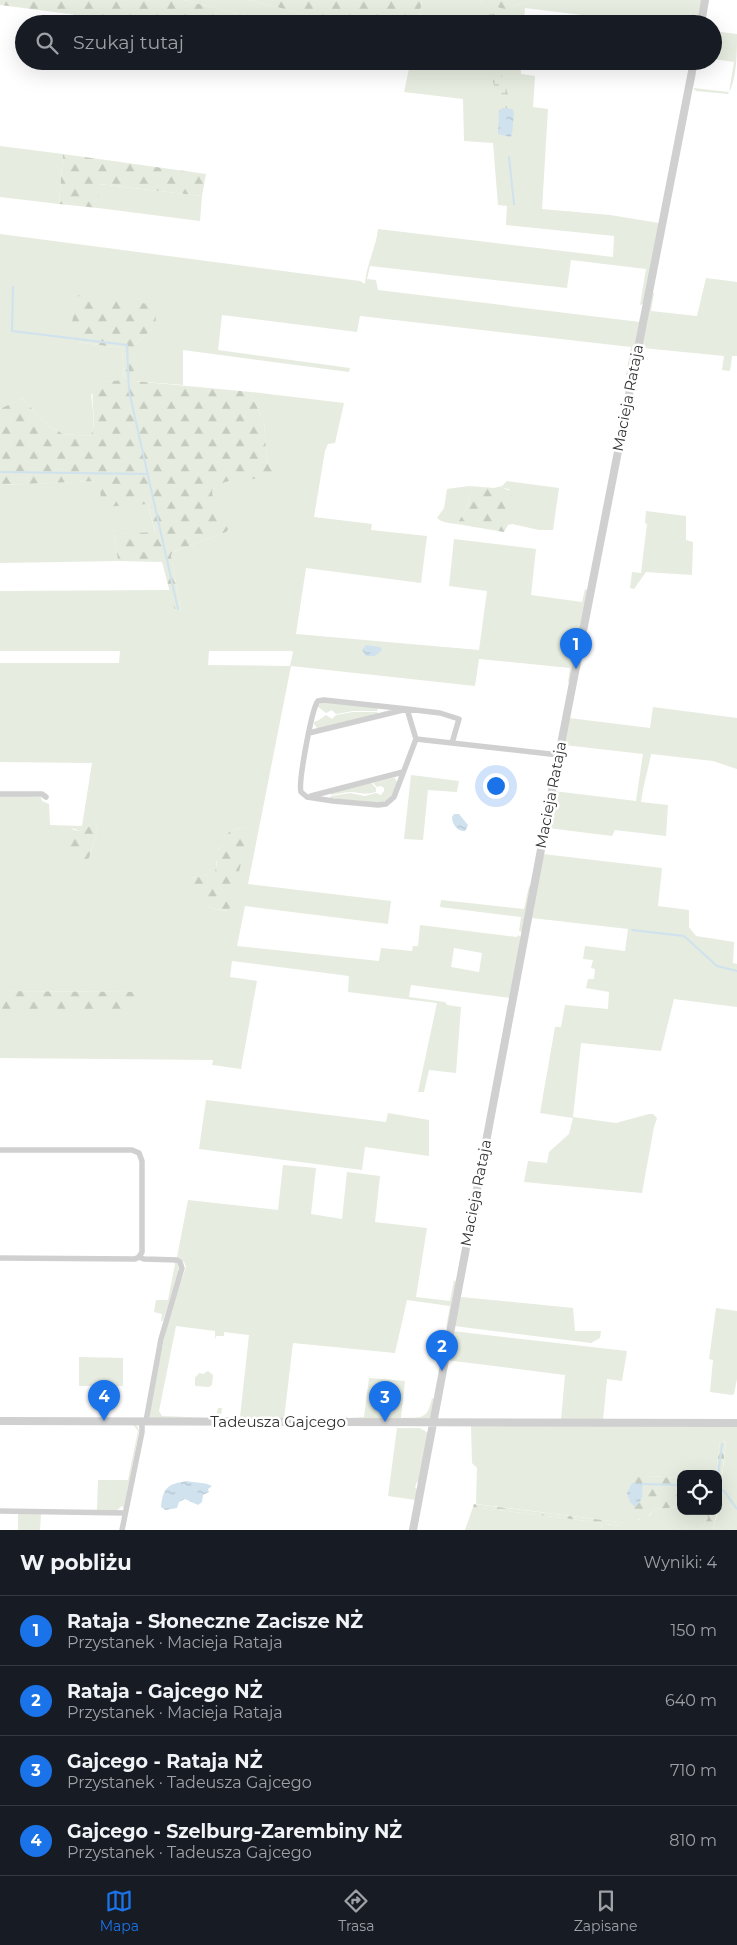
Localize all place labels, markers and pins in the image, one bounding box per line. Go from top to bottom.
pin: 1 [560,628,592,669]
pin: 2 [426,1330,458,1371]
pin: 4 [88,1380,120,1421]
pin: 3 [369,1381,401,1422]

